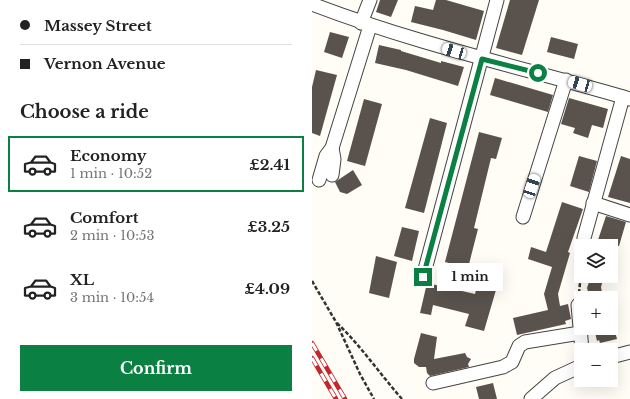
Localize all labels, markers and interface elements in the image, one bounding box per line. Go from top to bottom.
text: Massey Street [44,16,152,35]
car [441,42,467,60]
text: Vernon Avenue [44,54,166,73]
route start [529,64,547,82]
car [567,75,593,93]
text: Choose a ride [20,101,149,123]
icon: car [22,146,58,182]
text: Economy [70,146,147,165]
text: £2.41 [249,155,290,174]
text: 1 min · 10:52 [70,165,152,182]
car [523,173,541,199]
icon: car [22,208,58,244]
text: Comfort [70,208,138,227]
text: £3.25 [247,217,290,236]
text: 2 min · 10:53 [70,227,154,244]
map controls [574,239,618,387]
button: layers [574,239,618,283]
callout: 1 min [437,263,503,291]
route end [414,268,432,286]
text: 1 min [451,268,489,285]
icon: car [22,270,58,306]
text: XL [70,270,94,289]
text: £4.09 [244,279,290,298]
text: 3 min · 10:54 [70,289,154,306]
button: + [574,291,618,335]
button: − [574,343,618,387]
button: Confirm [20,345,292,391]

